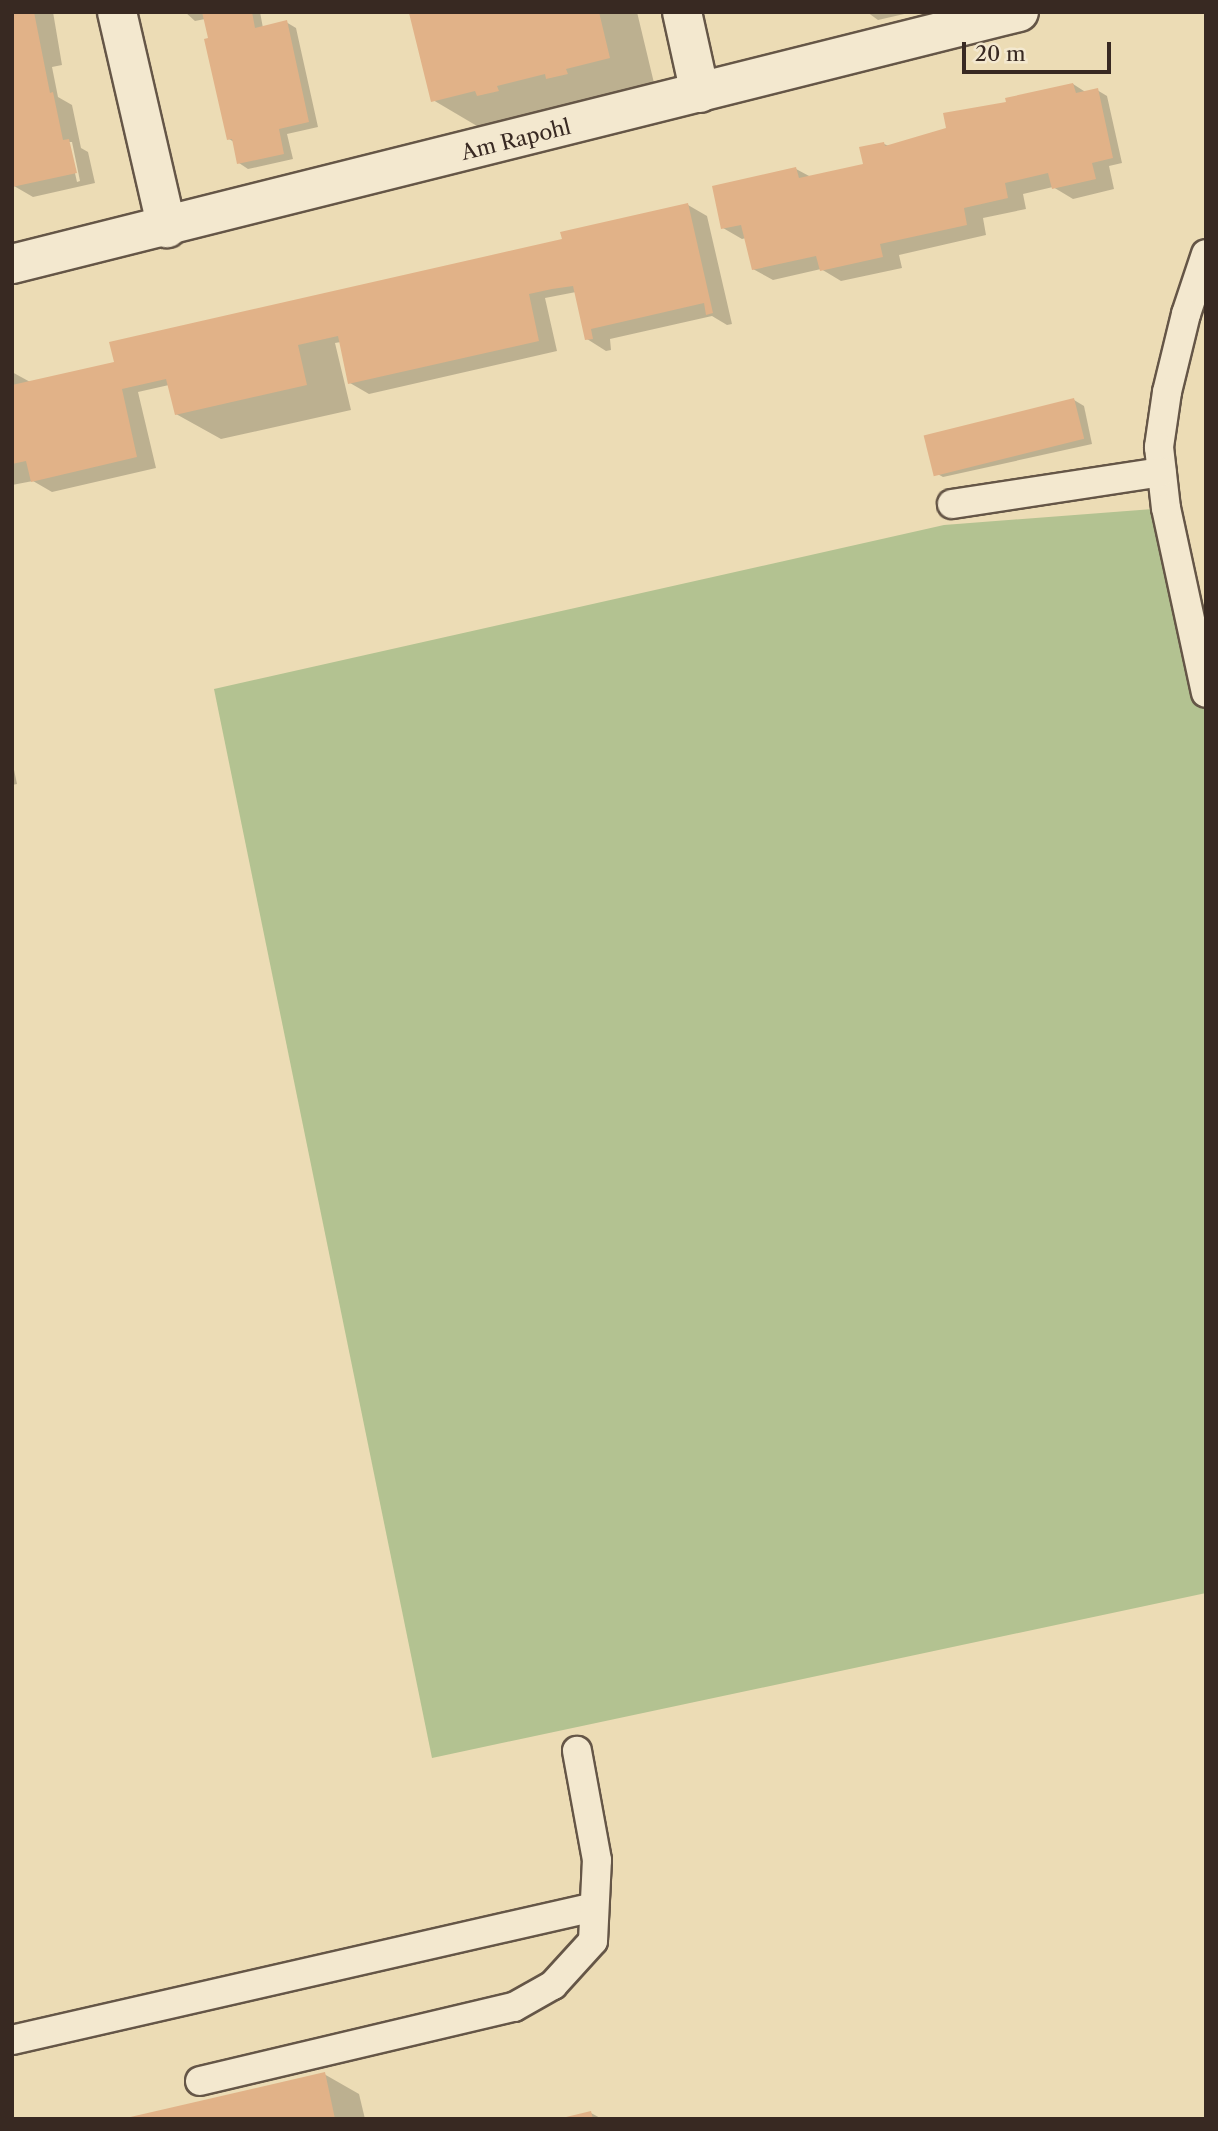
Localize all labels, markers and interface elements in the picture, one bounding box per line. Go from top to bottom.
scale bar [966,28,1115,72]
text: 20 m [975,41,1026,66]
street label: Am Rapohl [458,114,574,166]

